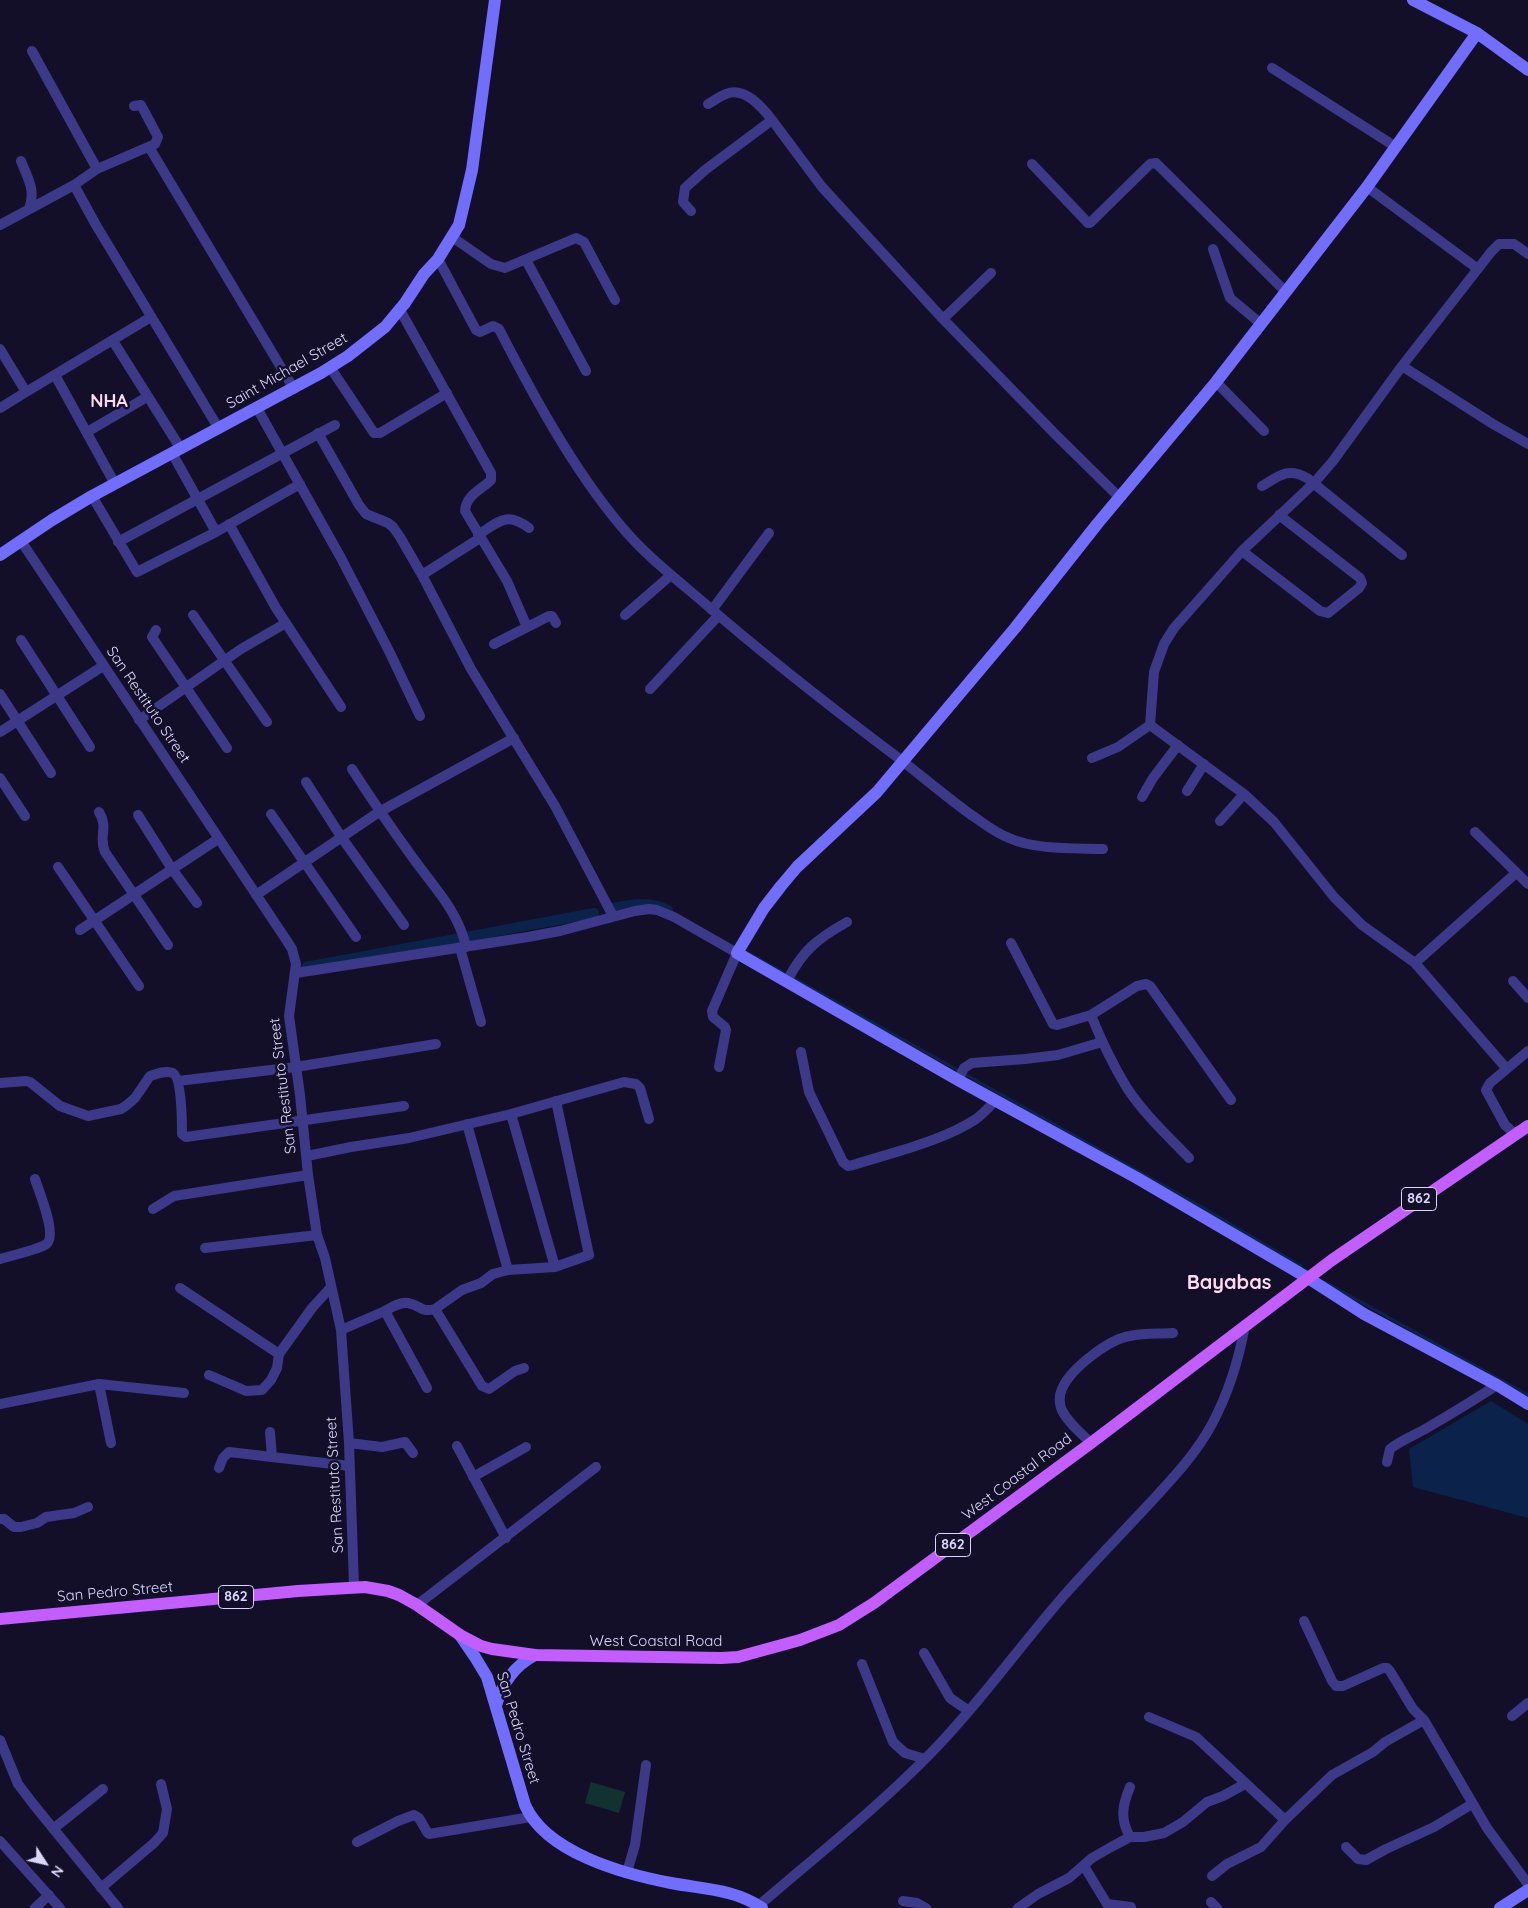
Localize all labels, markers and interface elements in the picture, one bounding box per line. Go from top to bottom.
street label: Saint Michael Street [223,329,351,413]
district label: NHA [90,391,128,413]
street label: San Restituto Street [102,643,194,767]
street label: San Restituto Street [266,1017,300,1155]
road number: 862 [1402,1188,1436,1210]
district label: Bayabas [1187,1271,1271,1295]
street label: San Restituto Street [322,1416,348,1554]
street label: West Coastal Road [959,1430,1075,1524]
road number: 862 [936,1534,970,1556]
street label: San Pedro Street [56,1578,174,1606]
road number: 862 [218,1585,254,1608]
street label: West Coastal Road [590,1632,722,1650]
street label: San Pedro Street [492,1670,544,1786]
north arrow [20,1838,70,1888]
text: N [47,1862,68,1881]

